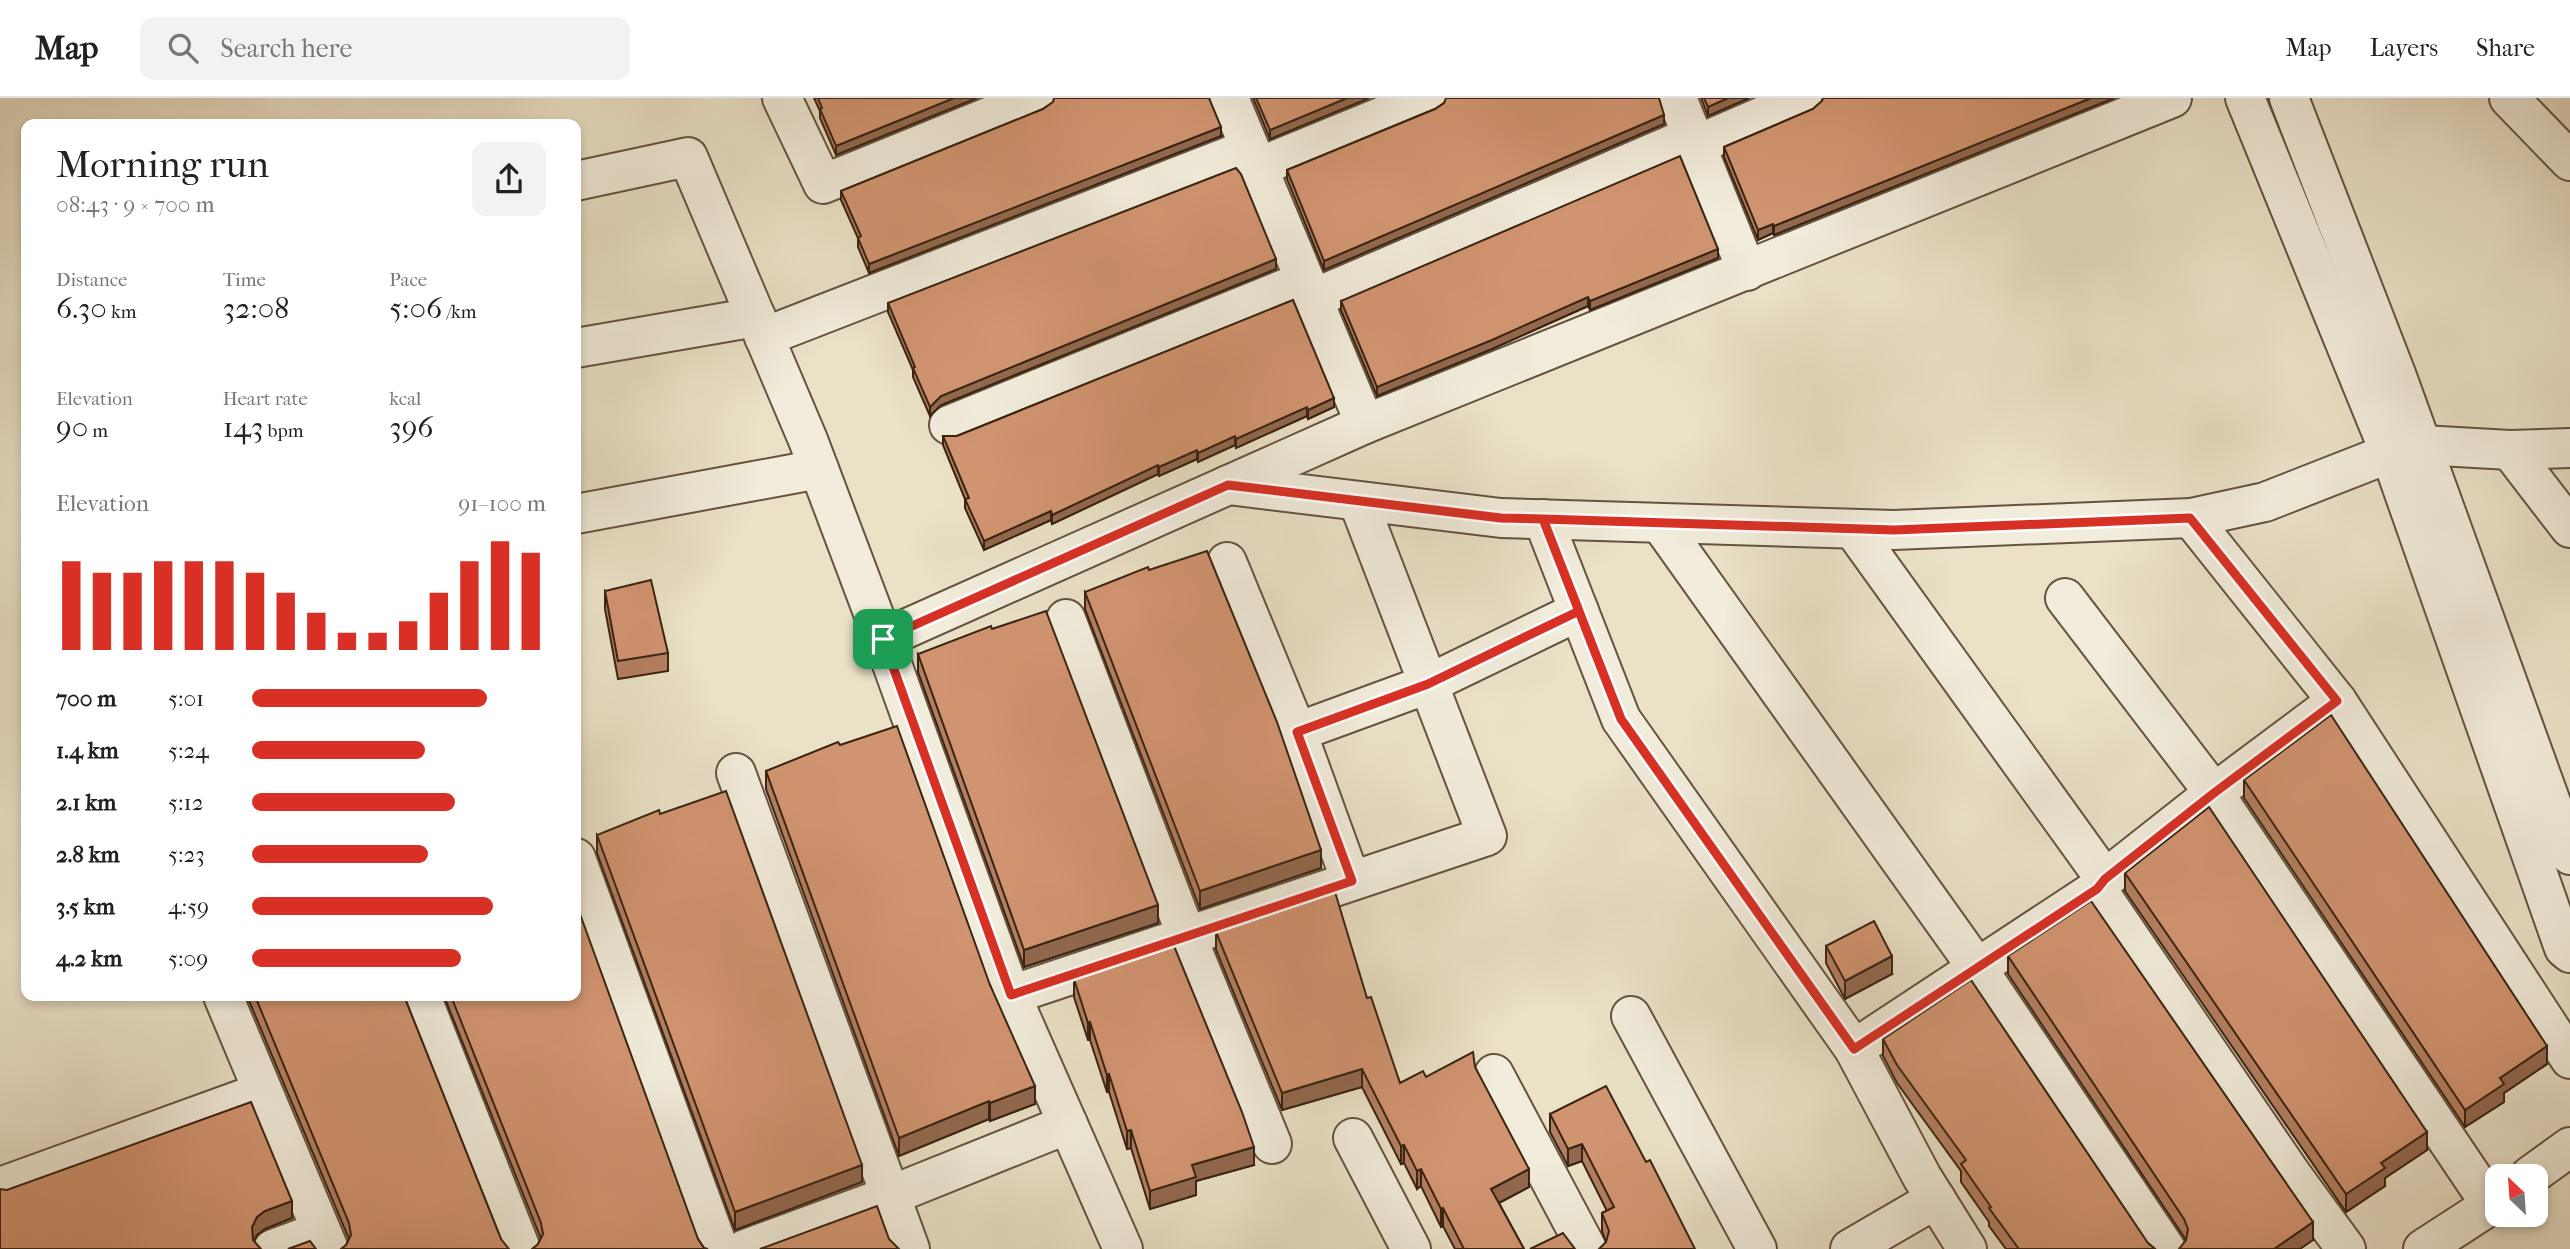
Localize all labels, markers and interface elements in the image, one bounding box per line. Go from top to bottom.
search box [140,17,630,80]
text: Map [35,29,98,68]
icon: search [164,29,202,67]
text: Search here [220,33,352,64]
text: Map [2286,34,2332,62]
text: Layers [2370,34,2438,62]
text: Share [2476,34,2535,62]
text: Morning run [56,142,269,187]
button: share [472,142,546,216]
text: 08:43 · 9 × 700 m [56,191,215,218]
text: Distance [56,269,127,291]
text: Time [223,269,266,291]
text: Pace [389,269,427,291]
text: 6.30 [56,291,107,326]
text: 32:08 [223,291,289,326]
text: 5:06 [389,291,442,326]
text: km [107,301,137,323]
text: /km [442,301,477,323]
text: Elevation [56,388,133,410]
text: Heart rate [223,388,308,410]
text: kcal [389,388,421,410]
text: 90 [56,410,88,445]
text: 143 [223,410,263,445]
text: 396 [389,410,434,445]
text: m [88,420,108,442]
text: bpm [263,420,303,442]
text: Elevation [56,490,149,517]
text: 91–100 m [458,490,546,517]
pin [853,609,913,669]
icon: arrive [864,620,902,658]
text: 700 m [56,685,116,712]
text: 5:01 [168,685,204,712]
text: 1.4 km [56,737,119,764]
text: 5:24 [168,737,209,764]
text: 2.1 km [56,789,116,816]
text: 5:12 [168,789,204,816]
text: 2.8 km [56,841,120,868]
text: 5:23 [168,841,205,868]
text: 3.5 km [56,893,115,920]
text: 4:59 [168,893,209,920]
text: 4.2 km [56,945,122,972]
text: 5:09 [168,945,208,972]
north arrow [2485,1164,2548,1227]
map controls [2485,1164,2548,1227]

